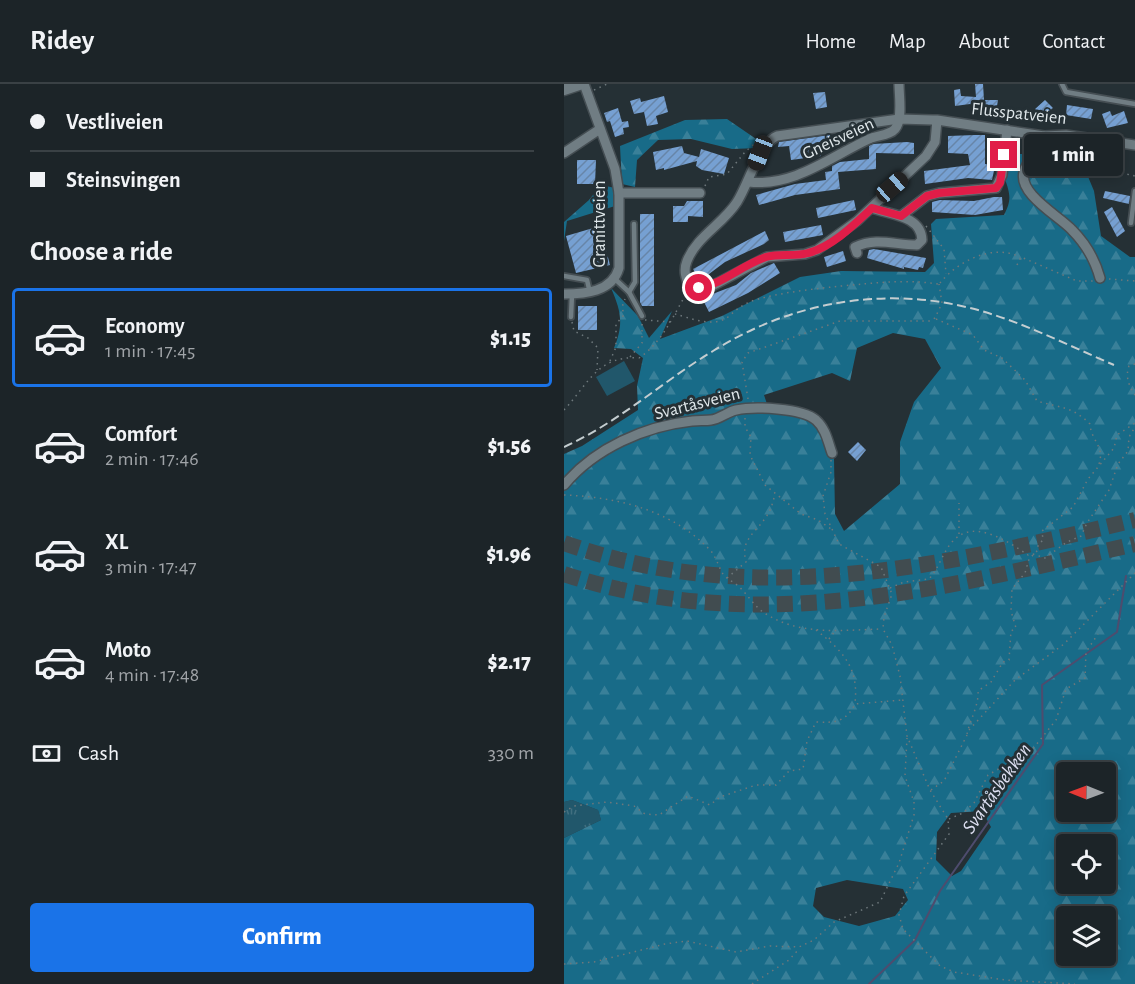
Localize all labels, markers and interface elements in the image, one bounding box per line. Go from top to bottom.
text: Ridey [30,27,94,55]
text: Home [805,31,856,52]
text: Map [889,31,926,52]
text: About [959,31,1009,52]
text: Contact [1042,31,1105,52]
street label: Flusspatveien [970,100,1067,128]
text: Vestliveien [66,111,163,133]
street label: Gneisveien [800,115,877,163]
car [745,133,775,173]
callout: 1 min [1025,134,1124,176]
route end [990,141,1017,168]
text: 1 min [1052,145,1095,165]
car [873,168,911,206]
text: Steinsvingen [66,169,181,191]
street label: Granittveien [591,181,609,267]
text: Choose a ride [30,238,173,265]
route start [685,274,712,301]
icon: car [33,311,87,365]
text: Economy [105,315,185,337]
text: $1.15 [490,327,531,349]
text: 1 min · 17:45 [105,341,195,361]
street label: Svartåsveien [653,385,742,423]
icon: car [33,419,87,473]
text: Comfort [105,423,177,445]
text: $1.56 [487,435,531,457]
text: 2 min · 17:46 [105,449,199,469]
icon: car [33,527,87,581]
text: XL [105,531,128,553]
text: $1.96 [486,543,531,565]
text: 3 min · 17:47 [105,557,197,577]
icon: car [33,635,87,689]
text: Moto [105,639,151,661]
text: $2.17 [488,651,531,673]
text: 4 min · 17:48 [105,665,199,685]
icon: cash [30,737,63,770]
water label: Svartåsbekken [959,740,1035,837]
text: Cash [78,742,119,764]
text: 330 m [488,743,534,763]
north arrow [1056,762,1116,822]
map controls [1056,762,1116,966]
button: locate [1056,834,1116,894]
button: Confirm [30,903,534,972]
button: layers [1056,906,1116,966]

